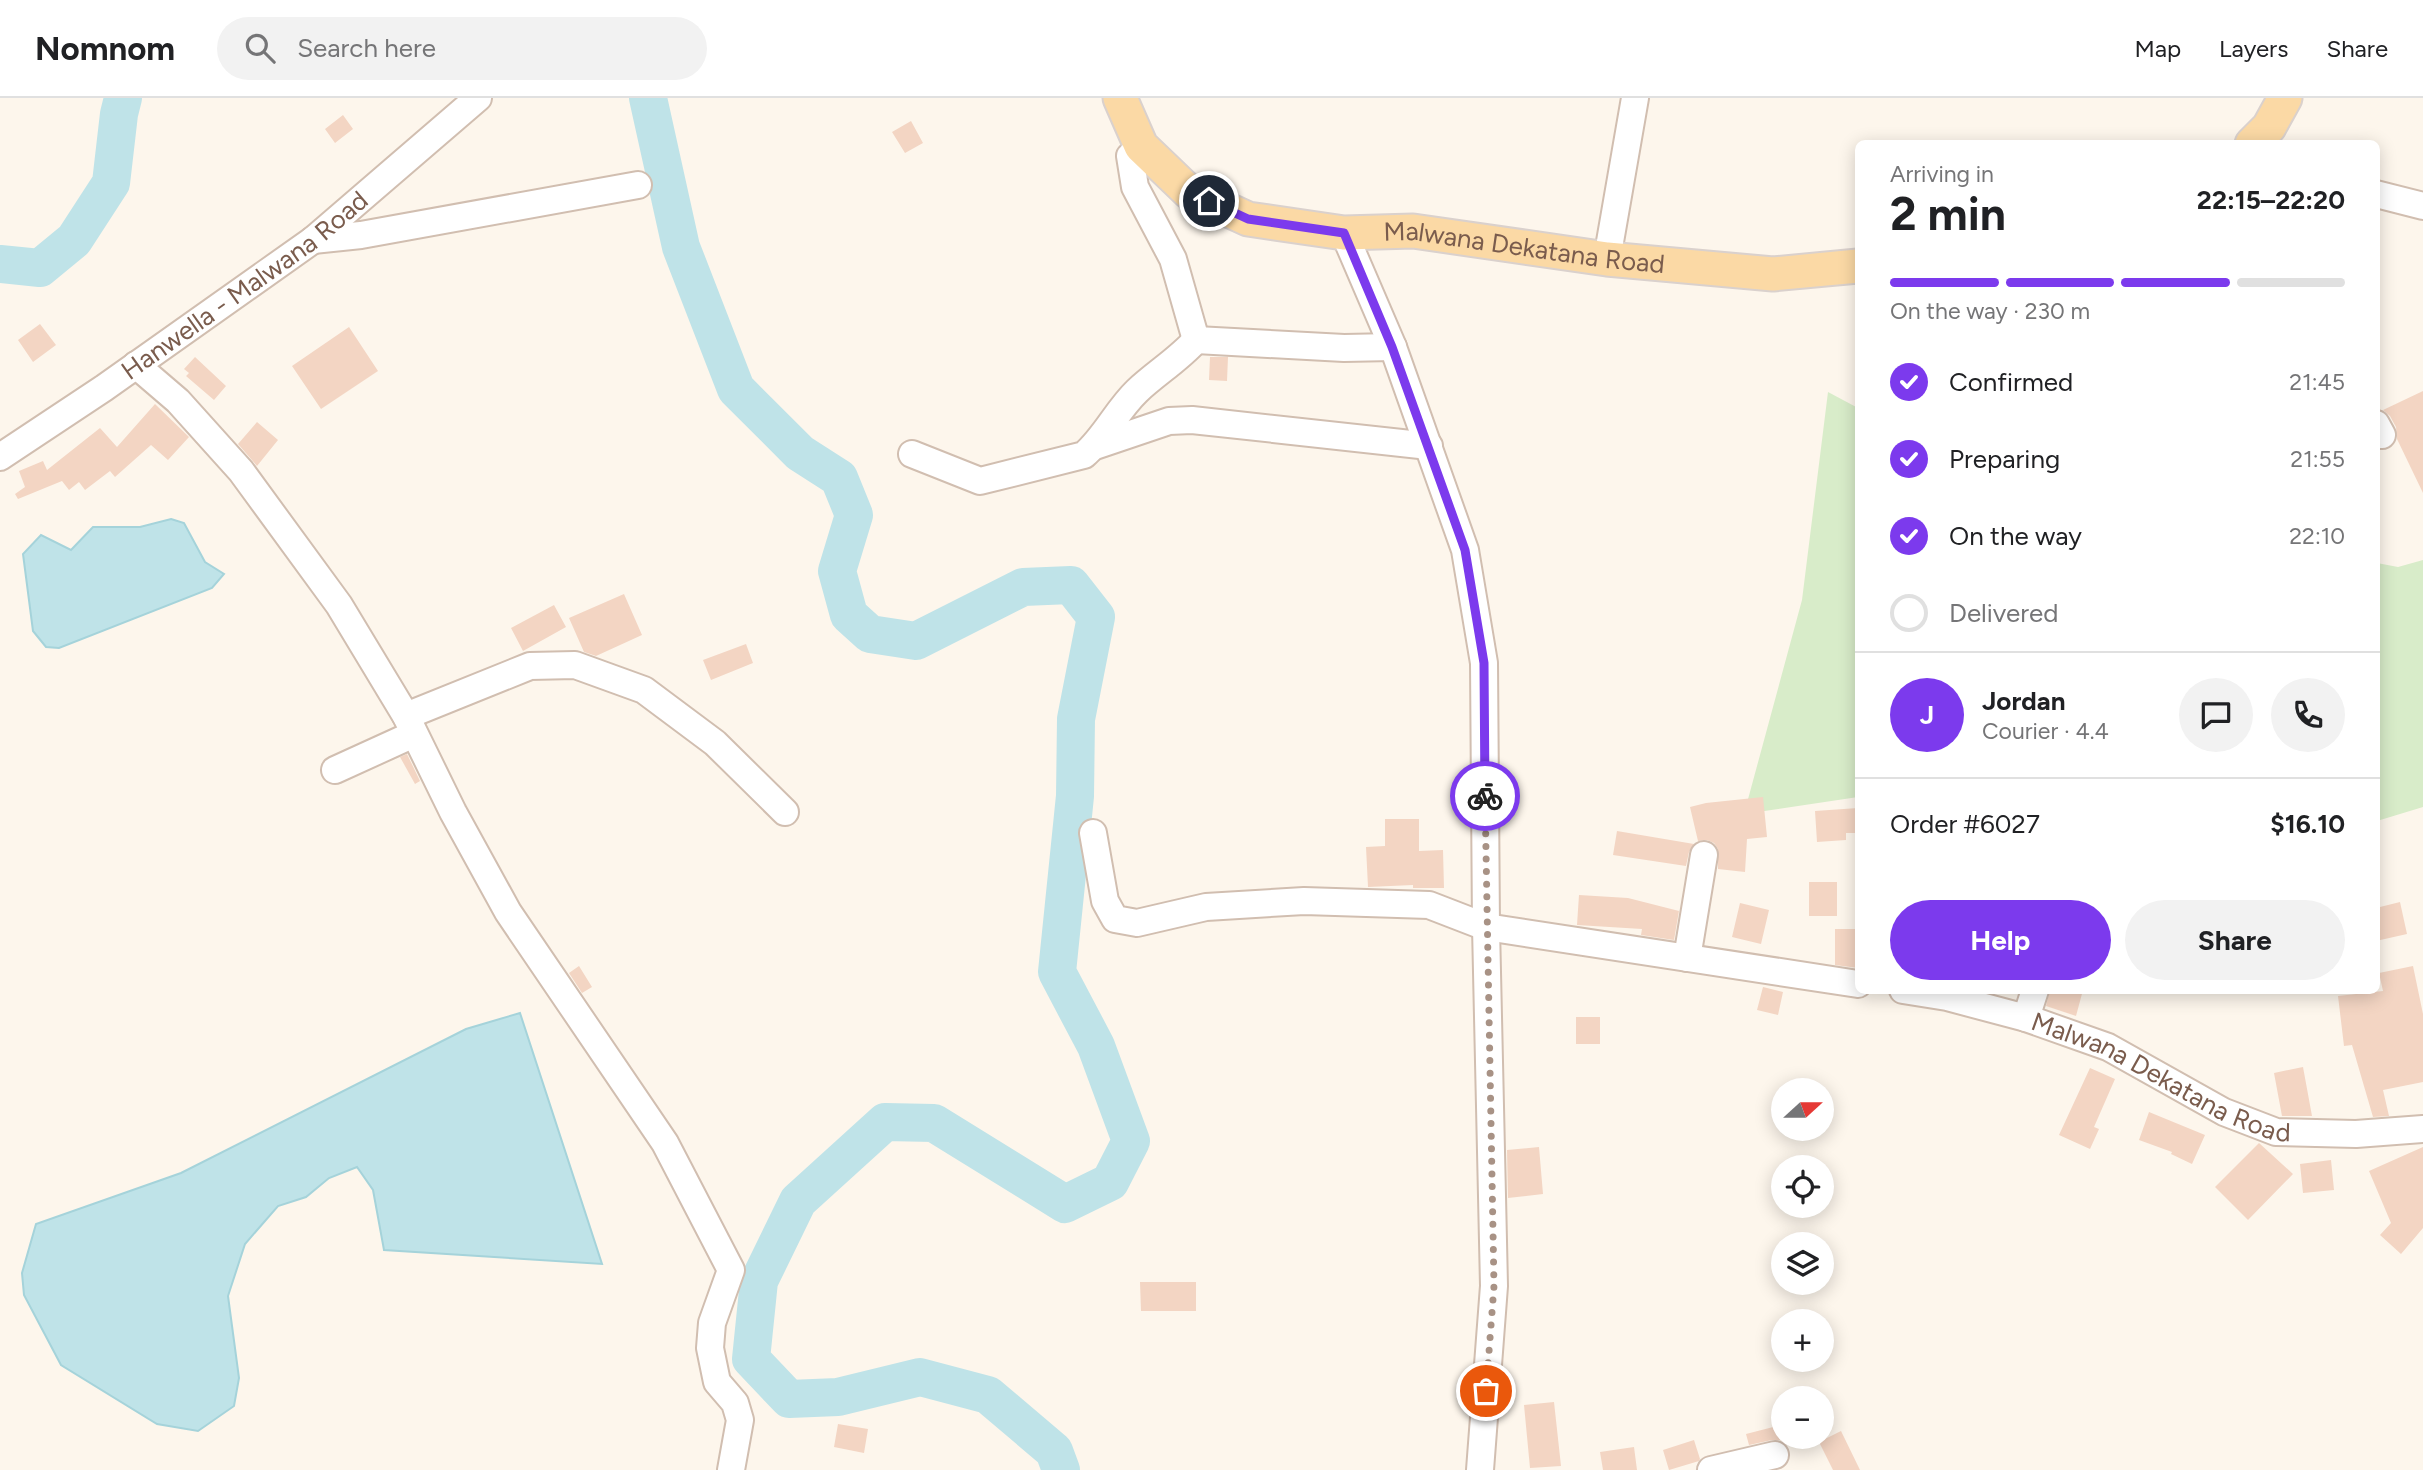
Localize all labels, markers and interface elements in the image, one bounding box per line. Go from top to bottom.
search box [217,17,707,80]
text: Nomnom [35,29,175,68]
icon: search [241,29,279,67]
text: Search here [297,32,436,64]
text: Map [2134,34,2181,63]
text: Layers [2219,34,2288,63]
text: Share [2326,34,2388,63]
text: Arriving in [1890,160,1994,188]
pin [1179,171,1239,231]
icon: home [1190,182,1228,220]
street label: Hanwella - Malwana Road [115,184,374,387]
text: 22:15–22:20 [2197,184,2345,216]
text: 2 min [1890,186,2006,242]
street label: Malwana Dekatana Road [1383,215,1666,280]
text: On the way · 230 m [1890,297,2090,325]
icon: check [1890,363,1928,401]
text: Confirmed [1949,366,2073,398]
text: 21:45 [2289,368,2345,396]
icon: check [1890,440,1928,478]
text: Preparing [1949,443,2060,475]
text: 21:55 [2290,445,2345,473]
icon: check [1890,517,1928,555]
text: On the way [1949,520,2082,552]
text: 22:10 [2289,522,2345,550]
text: Delivered [1949,597,2058,629]
button: chat [2179,678,2253,752]
button: phone [2271,678,2345,752]
text: Jordan [1982,685,2065,717]
text: J [1920,699,1934,731]
text: Courier · 4.4 [1982,717,2109,745]
courier [1450,761,1520,831]
icon: bike [1466,777,1504,815]
text: Order #6027 [1890,808,2040,840]
text: $16.10 [2270,808,2345,840]
button: Help [1890,900,2111,980]
button: Share [2125,900,2345,980]
street label: Malwana Dekatana Road [2027,1005,2291,1148]
north arrow [1771,1078,1834,1141]
map controls [1771,1078,1834,1449]
button: locate [1771,1155,1834,1218]
button: layers [1771,1232,1834,1295]
button: + [1771,1309,1834,1372]
pin [1456,1361,1516,1421]
icon: bag [1467,1372,1505,1410]
button: − [1771,1386,1834,1449]

